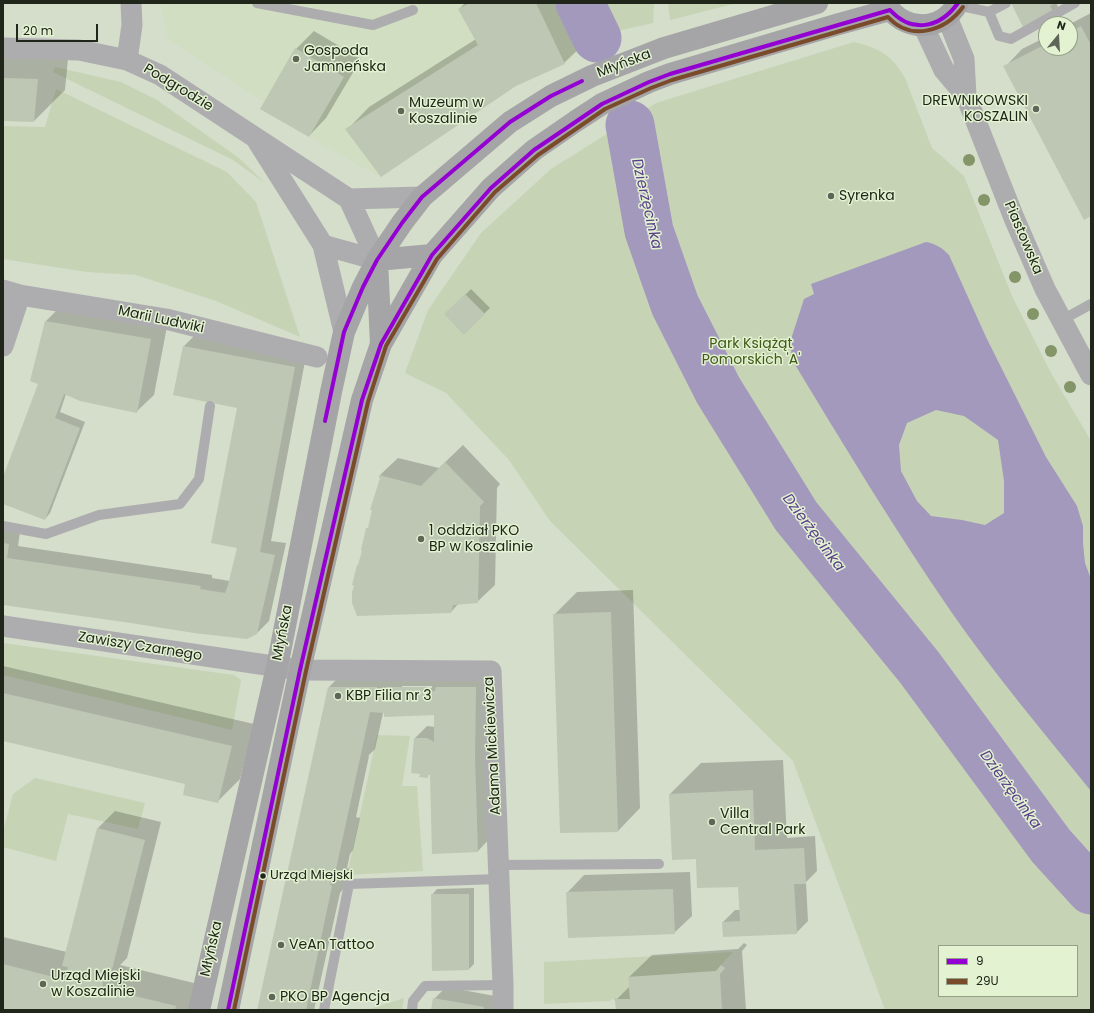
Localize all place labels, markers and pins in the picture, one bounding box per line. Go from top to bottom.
place label: Gospoda Jamneńska [304,43,386,76]
marker: Gospoda Jamneńska [291,54,301,64]
place label: DREWNIKOWSKI KOSZALIN [922,93,1028,126]
place label: Muzeum w Koszalinie [409,95,484,128]
marker: DREWNIKOWSKI KOSZALIN [1031,104,1041,114]
marker: Muzeum w Koszalinie [396,106,406,116]
place label: Syrenka [839,188,895,204]
marker: Syrenka [826,191,836,201]
place label: 1 oddział PKO BP w Koszalinie [429,523,533,556]
marker: 1 oddział PKO BP w Koszalinie [416,534,426,544]
place label: KBP Filia nr 3 [346,688,432,704]
marker: KBP Filia nr 3 [333,691,343,701]
place label: Villa Central Park [720,806,805,838]
marker: Villa Central Park [707,817,717,827]
place label: Urząd Miejski [270,868,353,884]
marker: Urząd Miejski [258,871,268,881]
place label: VeAn Tattoo [289,937,374,953]
marker: VeAn Tattoo [276,940,286,950]
place label: Urząd Miejski w Koszalinie [51,968,140,1000]
marker: Urząd Miejski w Koszalinie [38,979,48,989]
place label: PKO BP Agencja [280,989,390,1005]
marker: PKO BP Agencja [267,992,277,1002]

